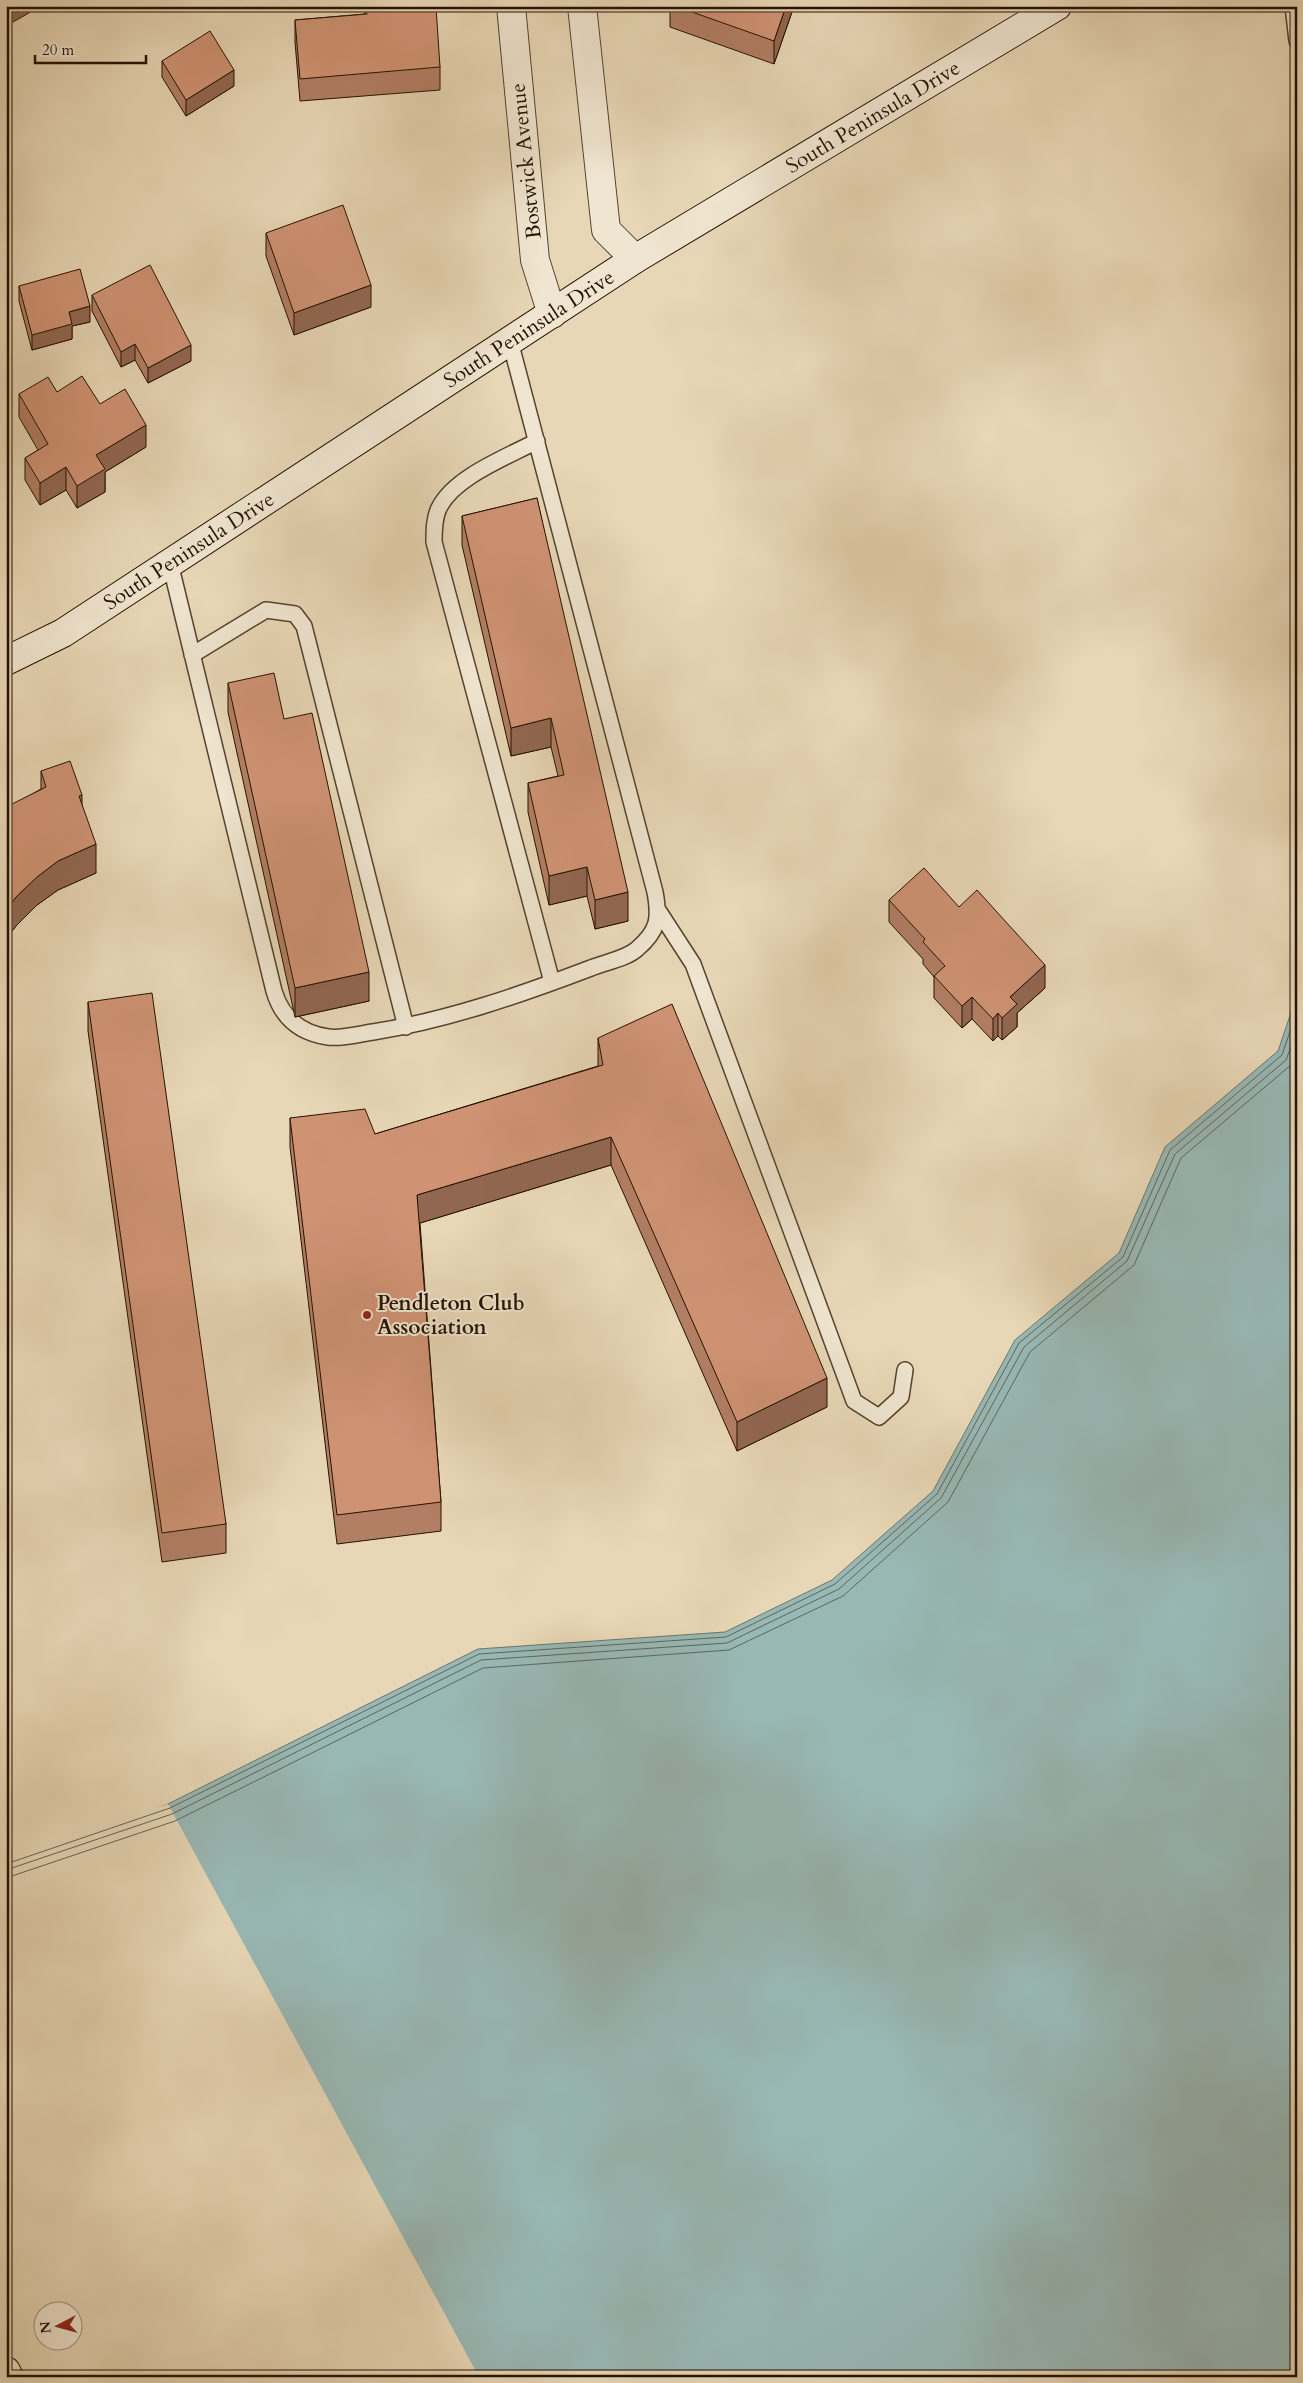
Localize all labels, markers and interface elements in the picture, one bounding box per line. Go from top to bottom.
scale bar [35,32,146,64]
text: 20 m [42,40,74,60]
street label: South Peninsula Drive [781,53,965,181]
street label: Bostwick Avenue [503,82,549,240]
street label: South Peninsula Drive [438,263,620,395]
street label: South Peninsula Drive [98,485,280,617]
place label: Pendleton Club Association [377,1289,525,1342]
marker: Pendleton Club Association [361,1309,373,1321]
north arrow [32,2300,82,2350]
text: N [35,2320,56,2334]

